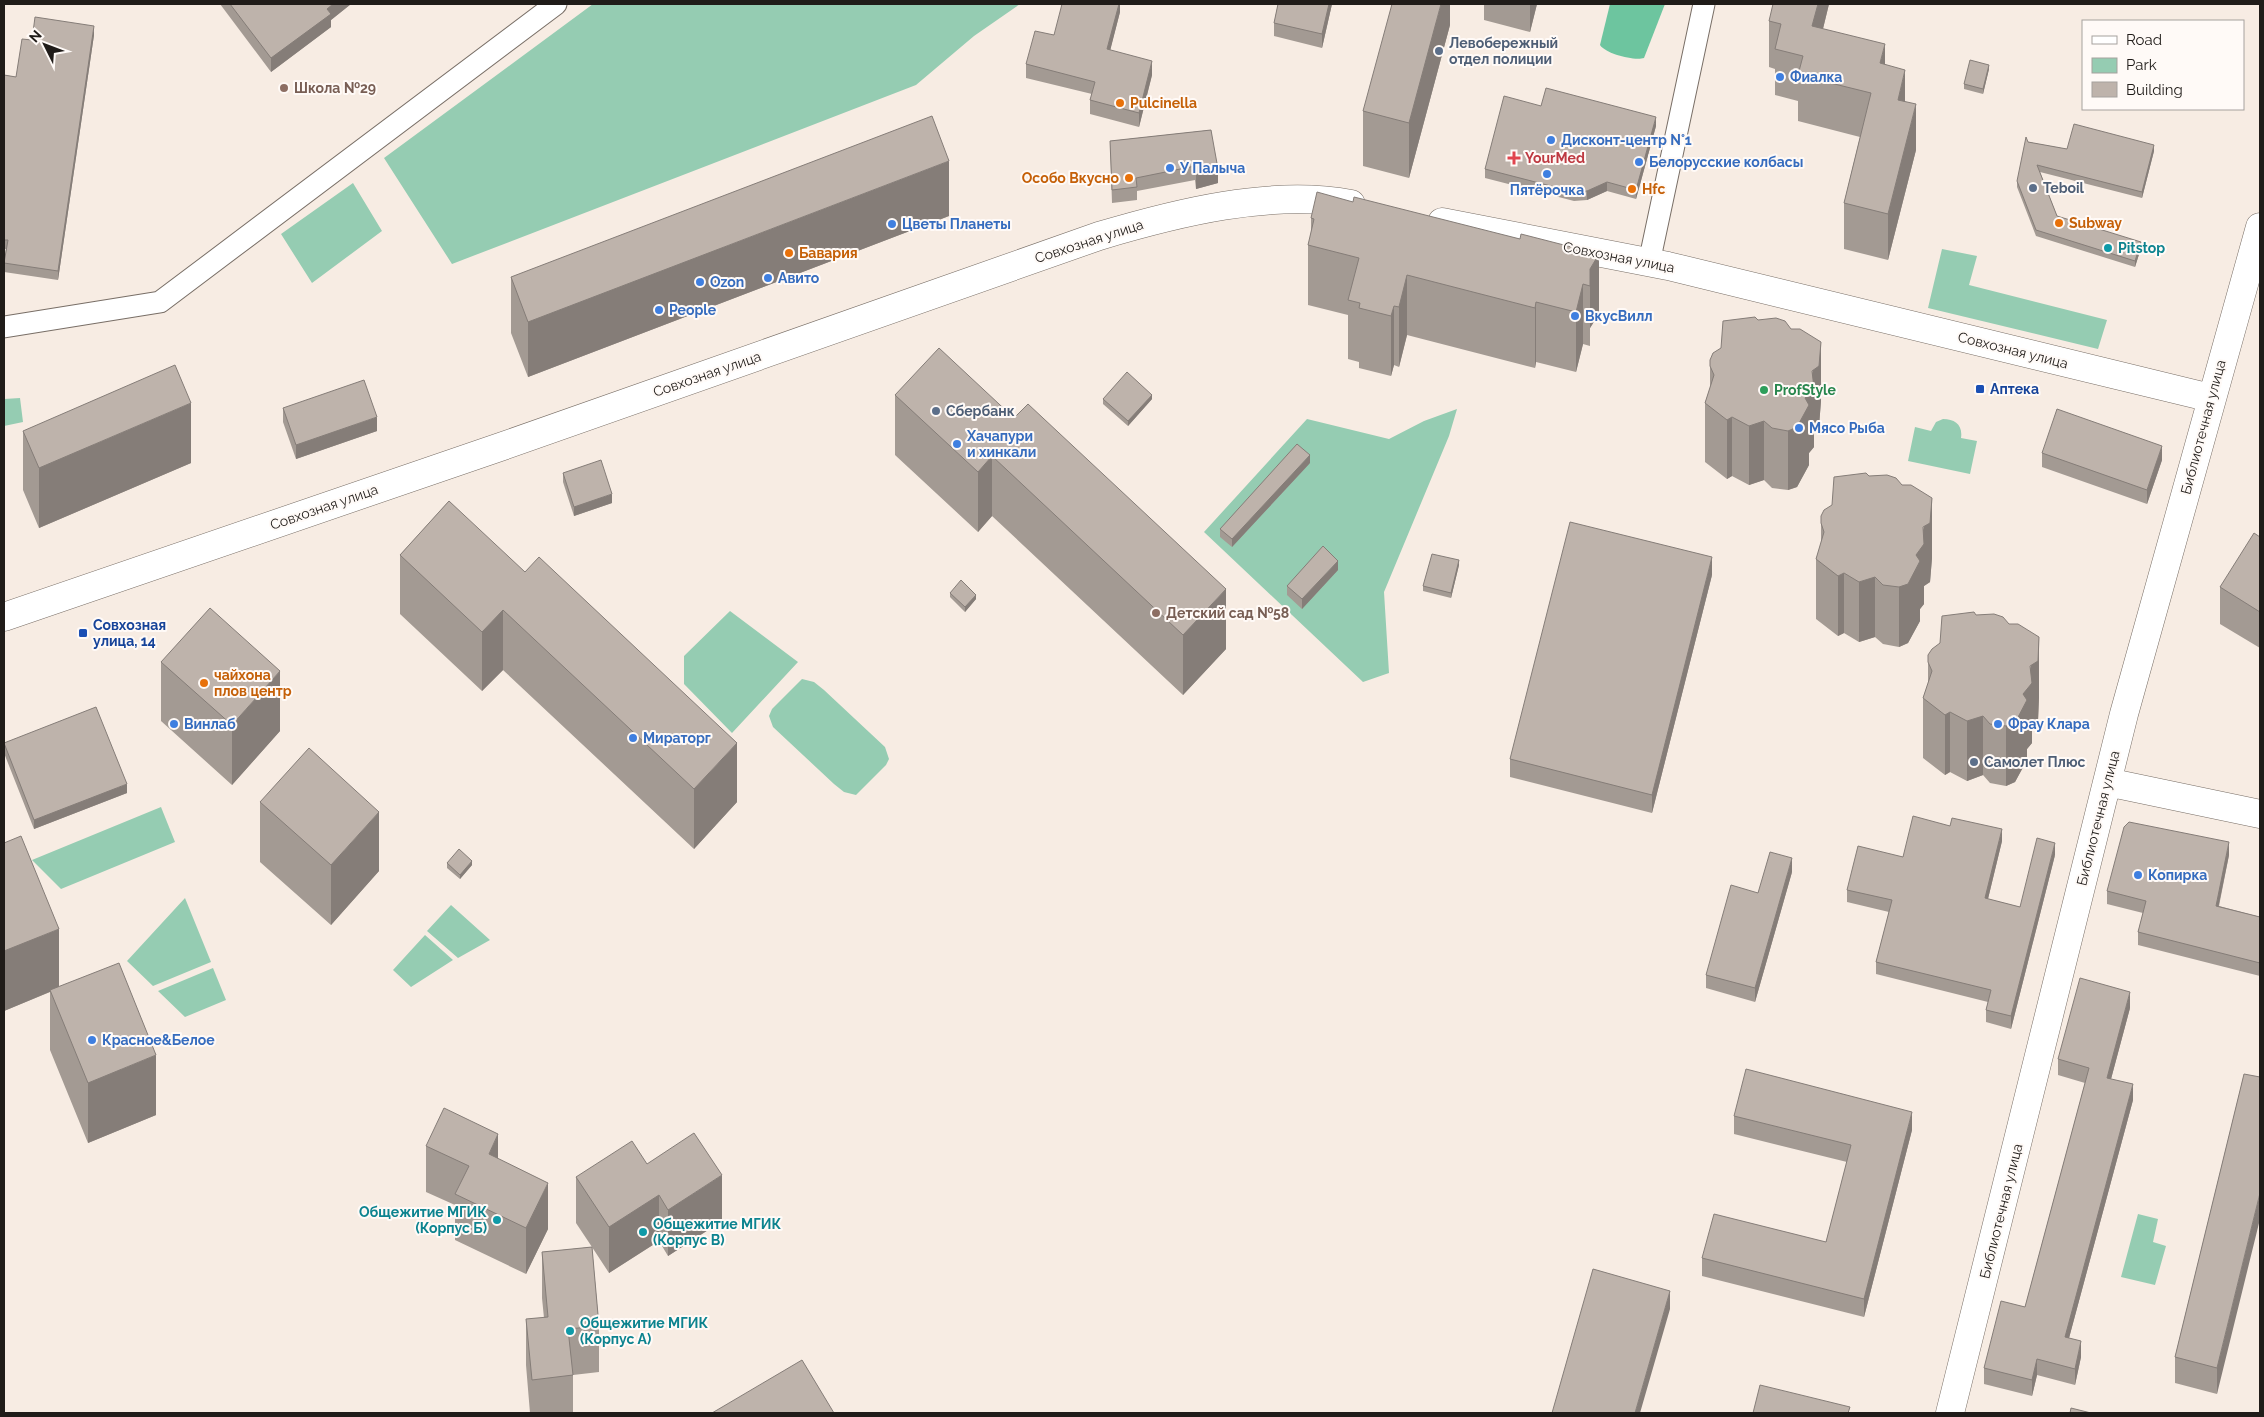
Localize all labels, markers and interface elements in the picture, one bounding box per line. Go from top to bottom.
north arrow [20,20,70,70]
legend [2082,20,2244,110]
text: N [26,27,45,46]
text: Road [2126,31,2162,49]
place label: Левобережный отдел полиции [1449,35,1558,67]
marker: Левобережный отдел полиции [1433,45,1445,57]
text: Park [2126,56,2157,74]
place label: Фиалка [1790,69,1842,85]
marker: Фиалка [1774,71,1786,83]
place label: Школа №29 [294,80,376,96]
text: Building [2126,81,2183,99]
marker: Школа №29 [278,82,290,94]
place label: Pulcinella [1130,95,1197,111]
marker: Pulcinella [1114,97,1126,109]
place label: Дисконт-центр N°1 [1561,132,1692,148]
marker: Дисконт-центр N°1 [1545,134,1557,146]
place label: YourMed [1525,150,1585,166]
marker: YourMed [1507,151,1521,165]
place label: Белорусские колбасы [1649,154,1803,170]
marker: Белорусские колбасы [1633,156,1645,168]
place label: У Палыча [1179,160,1245,176]
marker: У Палыча [1164,162,1176,174]
marker: Пятёрочка [1541,168,1553,180]
place label: Особо Вкусно [1022,170,1120,186]
marker: Особо Вкусно [1123,172,1135,184]
place label: Teboil [2043,180,2085,196]
place label: Hfc [1642,181,1665,197]
place label: Пятёрочка [1510,182,1584,198]
marker: Teboil [2027,182,2039,194]
marker: Hfc [1626,183,1638,195]
place label: Subway [2069,215,2122,231]
place label: Цветы Планеты [902,216,1011,232]
street label: Совхозная улица [1033,216,1145,266]
marker: Subway [2053,217,2065,229]
marker: Цветы Планеты [886,218,898,230]
street label: Совхозная улица [1562,238,1676,276]
place label: Pitstop [2118,240,2165,256]
marker: Pitstop [2102,242,2114,254]
place label: Бавария [799,245,858,261]
marker: Бавария [783,247,795,259]
place label: Авито [778,270,820,286]
marker: Авито [762,272,774,284]
place label: Ozon [710,274,744,290]
marker: Ozon [694,276,706,288]
place label: People [669,302,717,318]
marker: People [653,304,665,316]
place label: ВкусВилл [1585,308,1653,324]
marker: ВкусВилл [1569,310,1581,322]
street label: Совхозная улица [1956,329,2070,371]
street label: Совхозная улица [651,348,763,400]
street label: Библиотечная улица [2177,358,2229,496]
place label: Аптека [1990,381,2039,397]
place label: ProfStyle [1774,382,1837,398]
marker: Аптека [1974,383,1986,395]
marker: ProfStyle [1758,384,1770,396]
place label: Сбербанк [946,403,1015,419]
marker: Сбербанк [930,405,942,417]
place label: Мясо Рыба [1809,420,1885,436]
marker: Мясо Рыба [1793,422,1805,434]
place label: Хачапури и хинкали [966,428,1036,460]
marker: Хачапури и хинкали [951,438,963,450]
street label: Совхозная улица [268,481,380,533]
place label: Детский сад №58 [1166,605,1289,621]
marker: Детский сад №58 [1150,607,1162,619]
place label: Совхозная улица, 14 [93,617,166,649]
marker: Совхозная улица, 14 [77,627,89,639]
place label: чайхона плов центр [214,667,292,699]
marker: чайхона плов центр [198,677,210,689]
place label: Винлаб [184,716,236,732]
place label: Фрау Клара [2008,716,2090,732]
marker: Винлаб [168,718,180,730]
marker: Фрау Клара [1992,718,2004,730]
place label: Мираторг [643,730,711,746]
marker: Мираторг [627,732,639,744]
street label: Библиотечная улица [2073,749,2123,887]
place label: Самолет Плюс [1984,754,2085,770]
marker: Самолет Плюс [1968,756,1980,768]
place label: Копирка [2148,867,2207,883]
marker: Копирка [2132,869,2144,881]
place label: Красное&Белое [102,1032,215,1048]
marker: Красное&Белое [86,1034,98,1046]
street label: Библиотечная улица [1976,1142,2026,1280]
place label: Общежитие МГИК (Корпус Б) [359,1204,487,1236]
marker: Общежитие МГИК (Корпус Б) [491,1214,503,1226]
place label: Общежитие МГИК (Корпус В) [653,1216,781,1248]
marker: Общежитие МГИК (Корпус В) [637,1226,649,1238]
place label: Общежитие МГИК (Корпус А) [580,1315,708,1347]
marker: Общежитие МГИК (Корпус А) [564,1325,576,1337]

